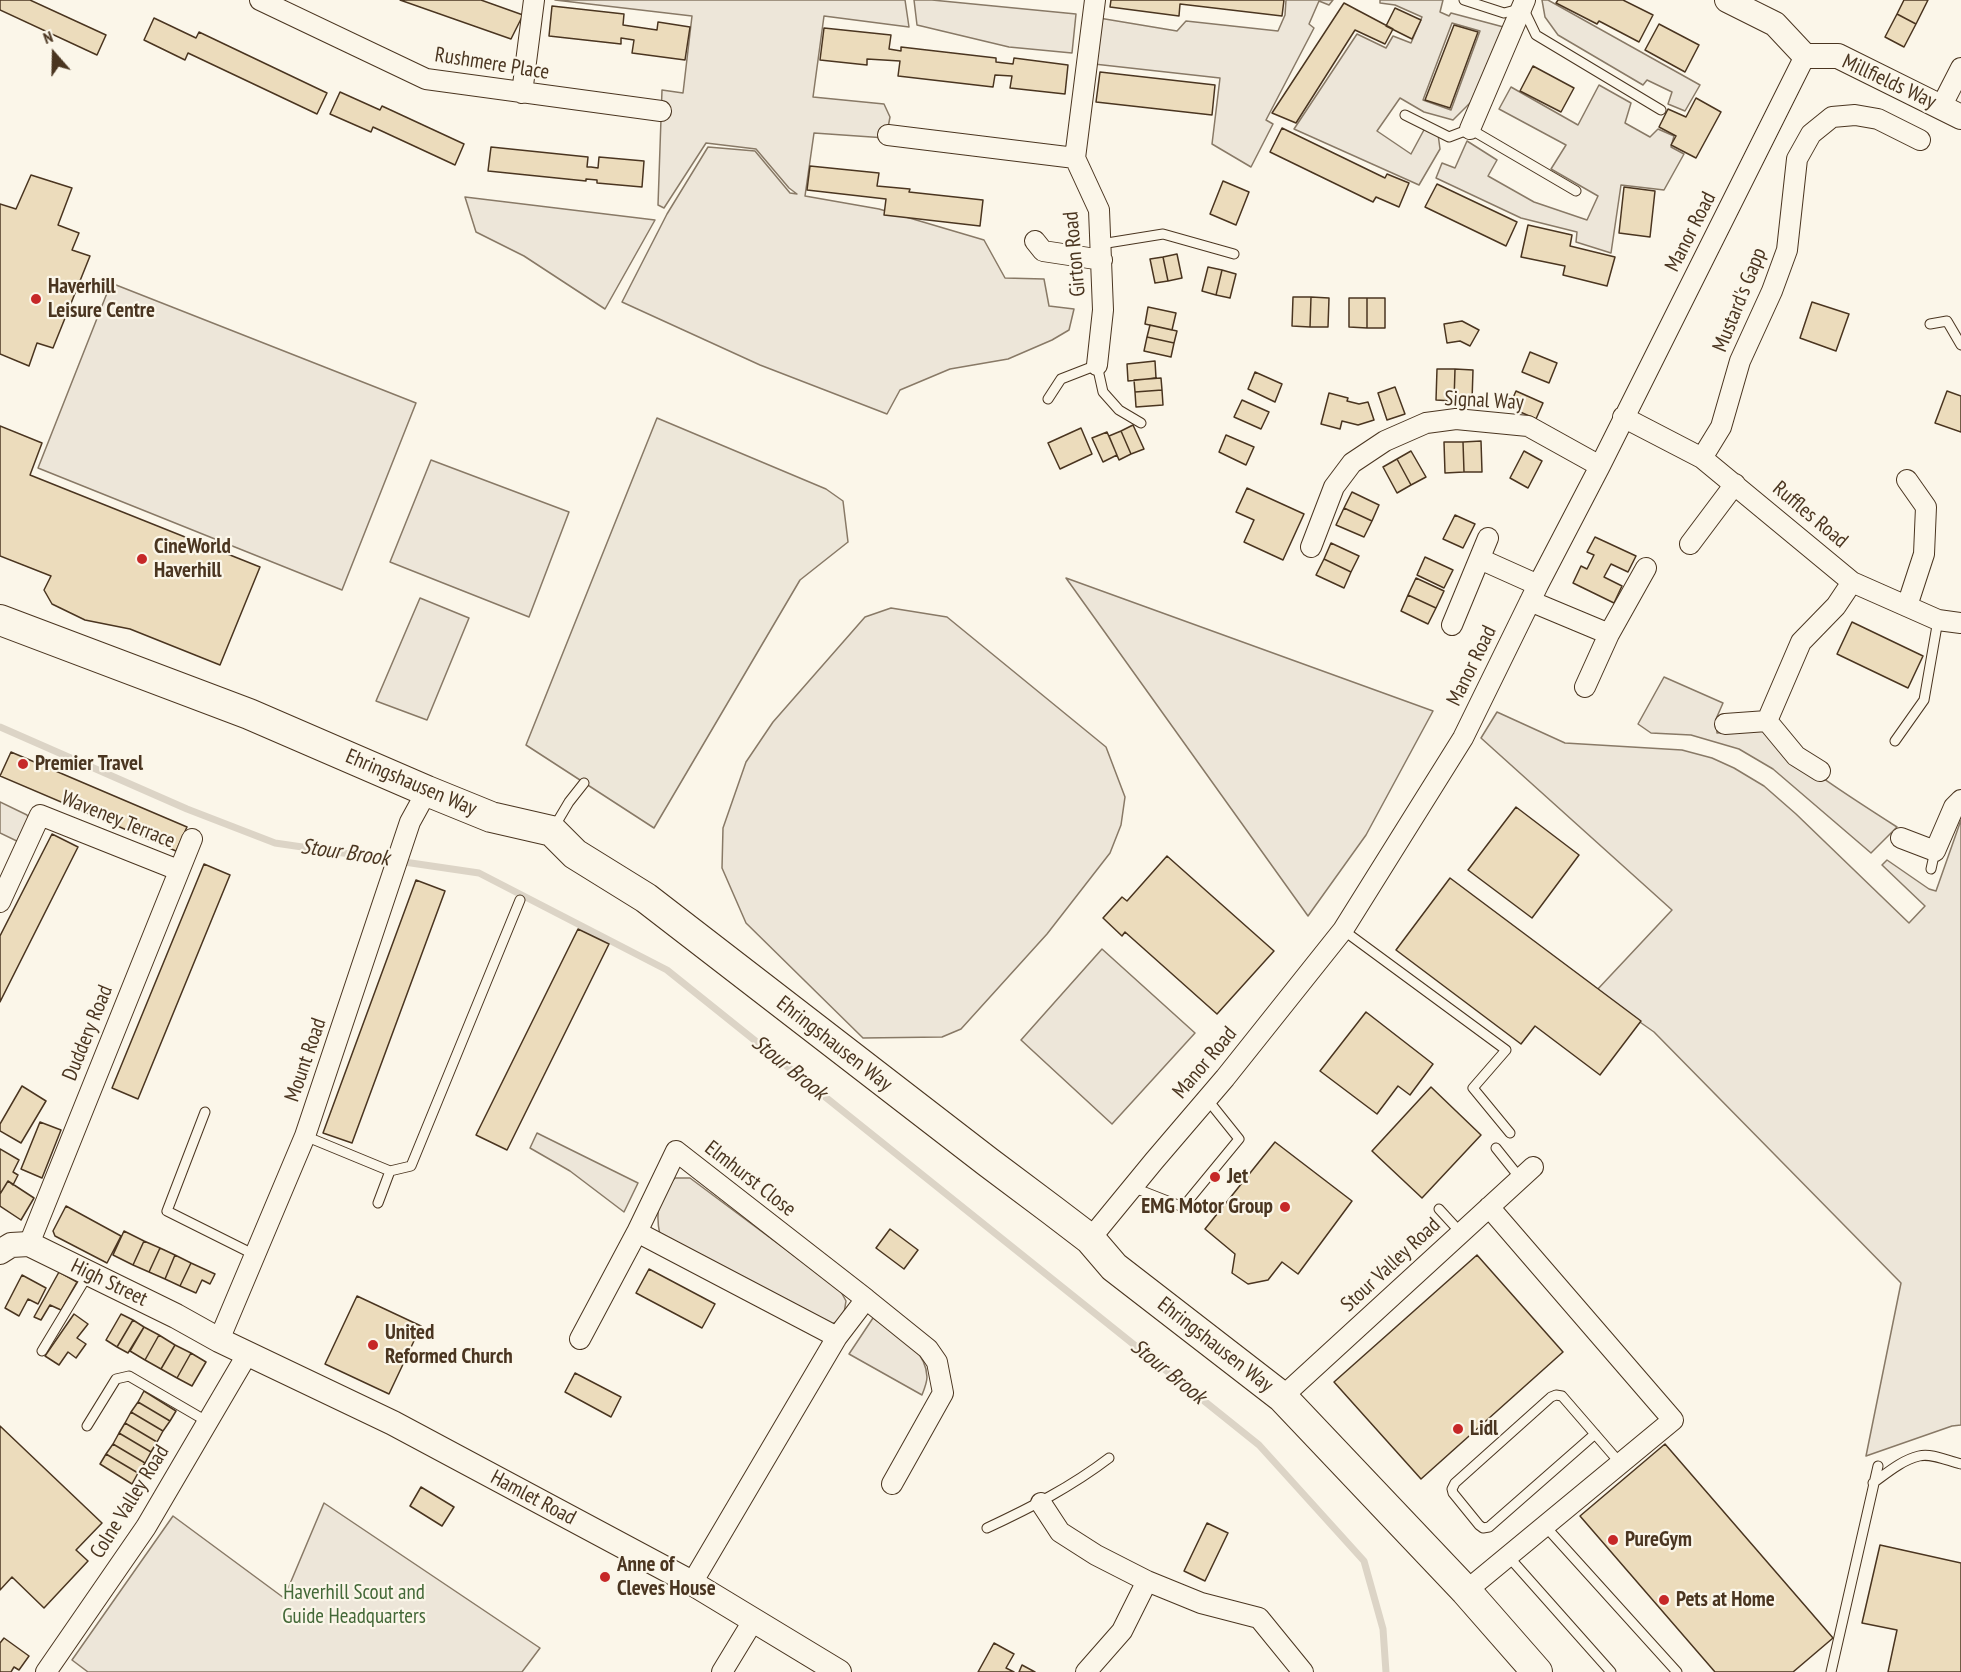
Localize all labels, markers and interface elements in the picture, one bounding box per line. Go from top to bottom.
north arrow [24,24,84,84]
text: N [40,26,55,48]
street label: Rushmere Place [433,43,551,85]
street label: Millfields Way [1838,49,1940,115]
street label: Manor Road [1660,188,1722,276]
street label: Girton Road [1059,210,1091,298]
street label: Mustard's Gapp [1708,244,1772,356]
place label: Haverhill Leisure Centre [48,274,155,324]
marker: Haverhill Leisure Centre [29,292,43,306]
street label: Signal Way [1444,386,1524,416]
street label: Ruffles Road [1767,476,1853,554]
place label: CineWorld Haverhill [154,534,231,584]
marker: CineWorld Haverhill [135,552,149,566]
street label: Manor Road [1442,622,1502,710]
street label: Ehringshausen Way [342,744,480,822]
place label: Premier Travel [35,751,143,777]
marker: Premier Travel [16,757,30,771]
street label: Waveney Terrace [58,786,178,854]
water label: Stour Brook [299,834,391,872]
street label: Duddery Road [57,981,119,1085]
street label: Ehringshausen Way [771,991,897,1097]
street label: Mount Road [280,1015,332,1105]
street label: Manor Road [1168,1022,1242,1104]
water label: Stour Brook [746,1030,832,1106]
street label: Elmhurst Close [700,1136,800,1222]
place label: Jet [1227,1164,1248,1190]
marker: Jet [1208,1170,1222,1184]
place label: EMG Motor Group [1141,1194,1273,1220]
marker: EMG Motor Group [1278,1200,1292,1214]
street label: Stour Valley Road [1336,1213,1446,1317]
street label: High Street [67,1254,151,1312]
street label: Ehringshausen Way [1152,1292,1278,1398]
place label: United Reformed Church [385,1320,513,1370]
water label: Stour Brook [1125,1334,1211,1410]
marker: United Reformed Church [366,1338,380,1352]
place label: Lidl [1470,1416,1498,1442]
marker: Lidl [1451,1422,1465,1436]
street label: Colne Valley Road [85,1441,175,1563]
street label: Hamlet Road [486,1465,580,1531]
place label: PureGym [1625,1527,1692,1553]
marker: PureGym [1606,1533,1620,1547]
place label: Anne of Cleves House [617,1552,716,1602]
marker: Anne of Cleves House [598,1570,612,1584]
park label: Haverhill Scout and Guide Headquarters [282,1580,426,1630]
place label: Pets at Home [1676,1587,1775,1613]
marker: Pets at Home [1657,1593,1671,1607]

